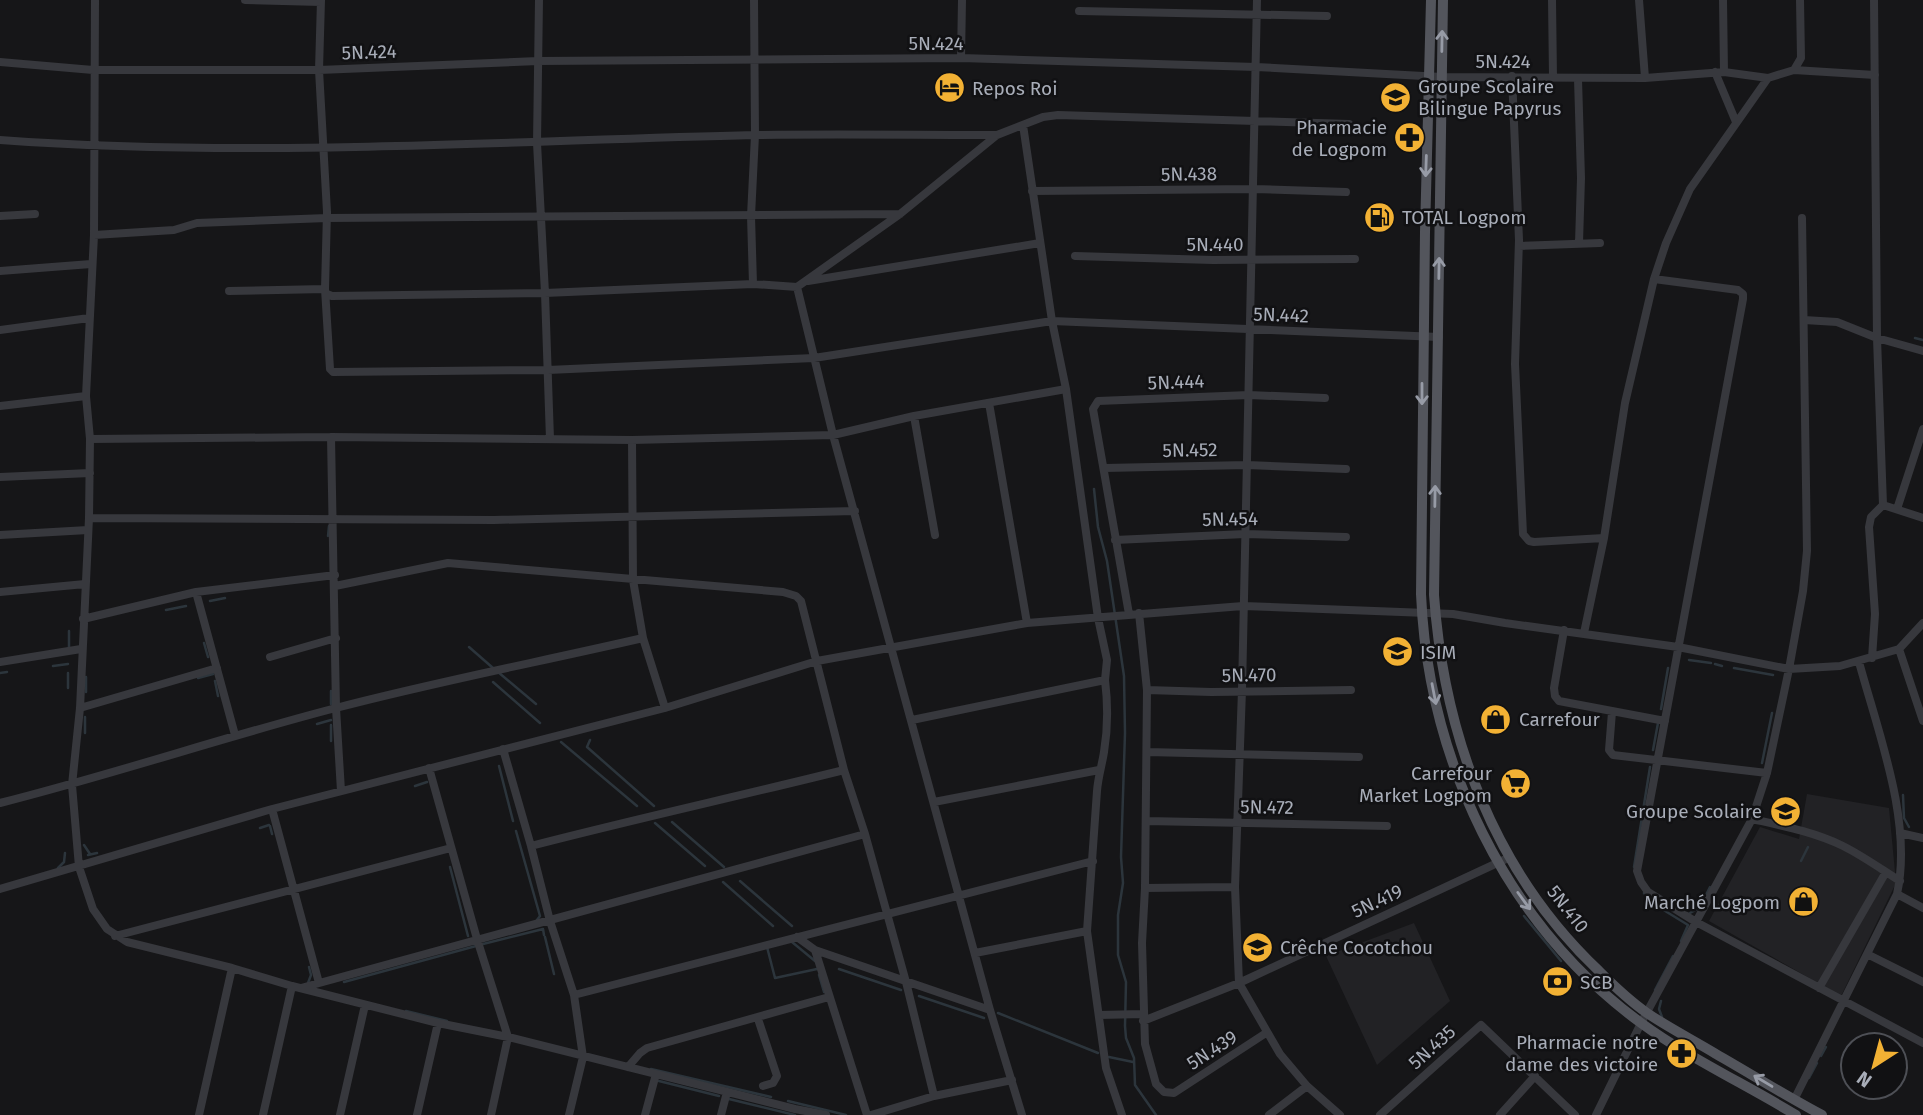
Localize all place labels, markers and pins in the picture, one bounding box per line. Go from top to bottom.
hotel icon: Repos Roi [932,71,966,105]
place label: Groupe Scolaire Bilingue Papyrus [1418,75,1561,120]
place label: Repos Roi [972,77,1058,100]
school or university icon: Groupe Scolaire Bilingue Papyrus [1378,80,1412,114]
place label: Pharmacie de Logpom [1292,116,1387,161]
pharmacy icon: Pharmacie de Logpom [1393,121,1427,155]
fuel station icon: TOTAL Logpom [1362,200,1396,234]
place label: TOTAL Logpom [1402,206,1527,229]
school or university icon: ISIM [1380,635,1414,669]
place label: ISIM [1420,641,1456,664]
shop icon: Carrefour [1479,702,1513,736]
place label: Carrefour [1519,708,1601,731]
place label: Carrefour Market Logpom [1359,762,1493,807]
supermarket icon: Carrefour Market Logpom [1498,767,1532,801]
school or university icon: Groupe Scolaire [1768,794,1802,828]
place label: Groupe Scolaire [1626,800,1762,823]
shop icon: Marché Logpom [1786,885,1820,919]
place label: Marché Logpom [1644,891,1780,914]
school or university icon: Crêche Cocotchou [1240,930,1274,964]
place label: Crêche Cocotchou [1280,936,1433,959]
bank icon: SCB [1540,965,1574,999]
place label: SCB [1580,971,1613,994]
place label: Pharmacie notre dame des victoire [1505,1031,1658,1076]
pharmacy icon: Pharmacie notre dame des victoire [1664,1036,1698,1070]

